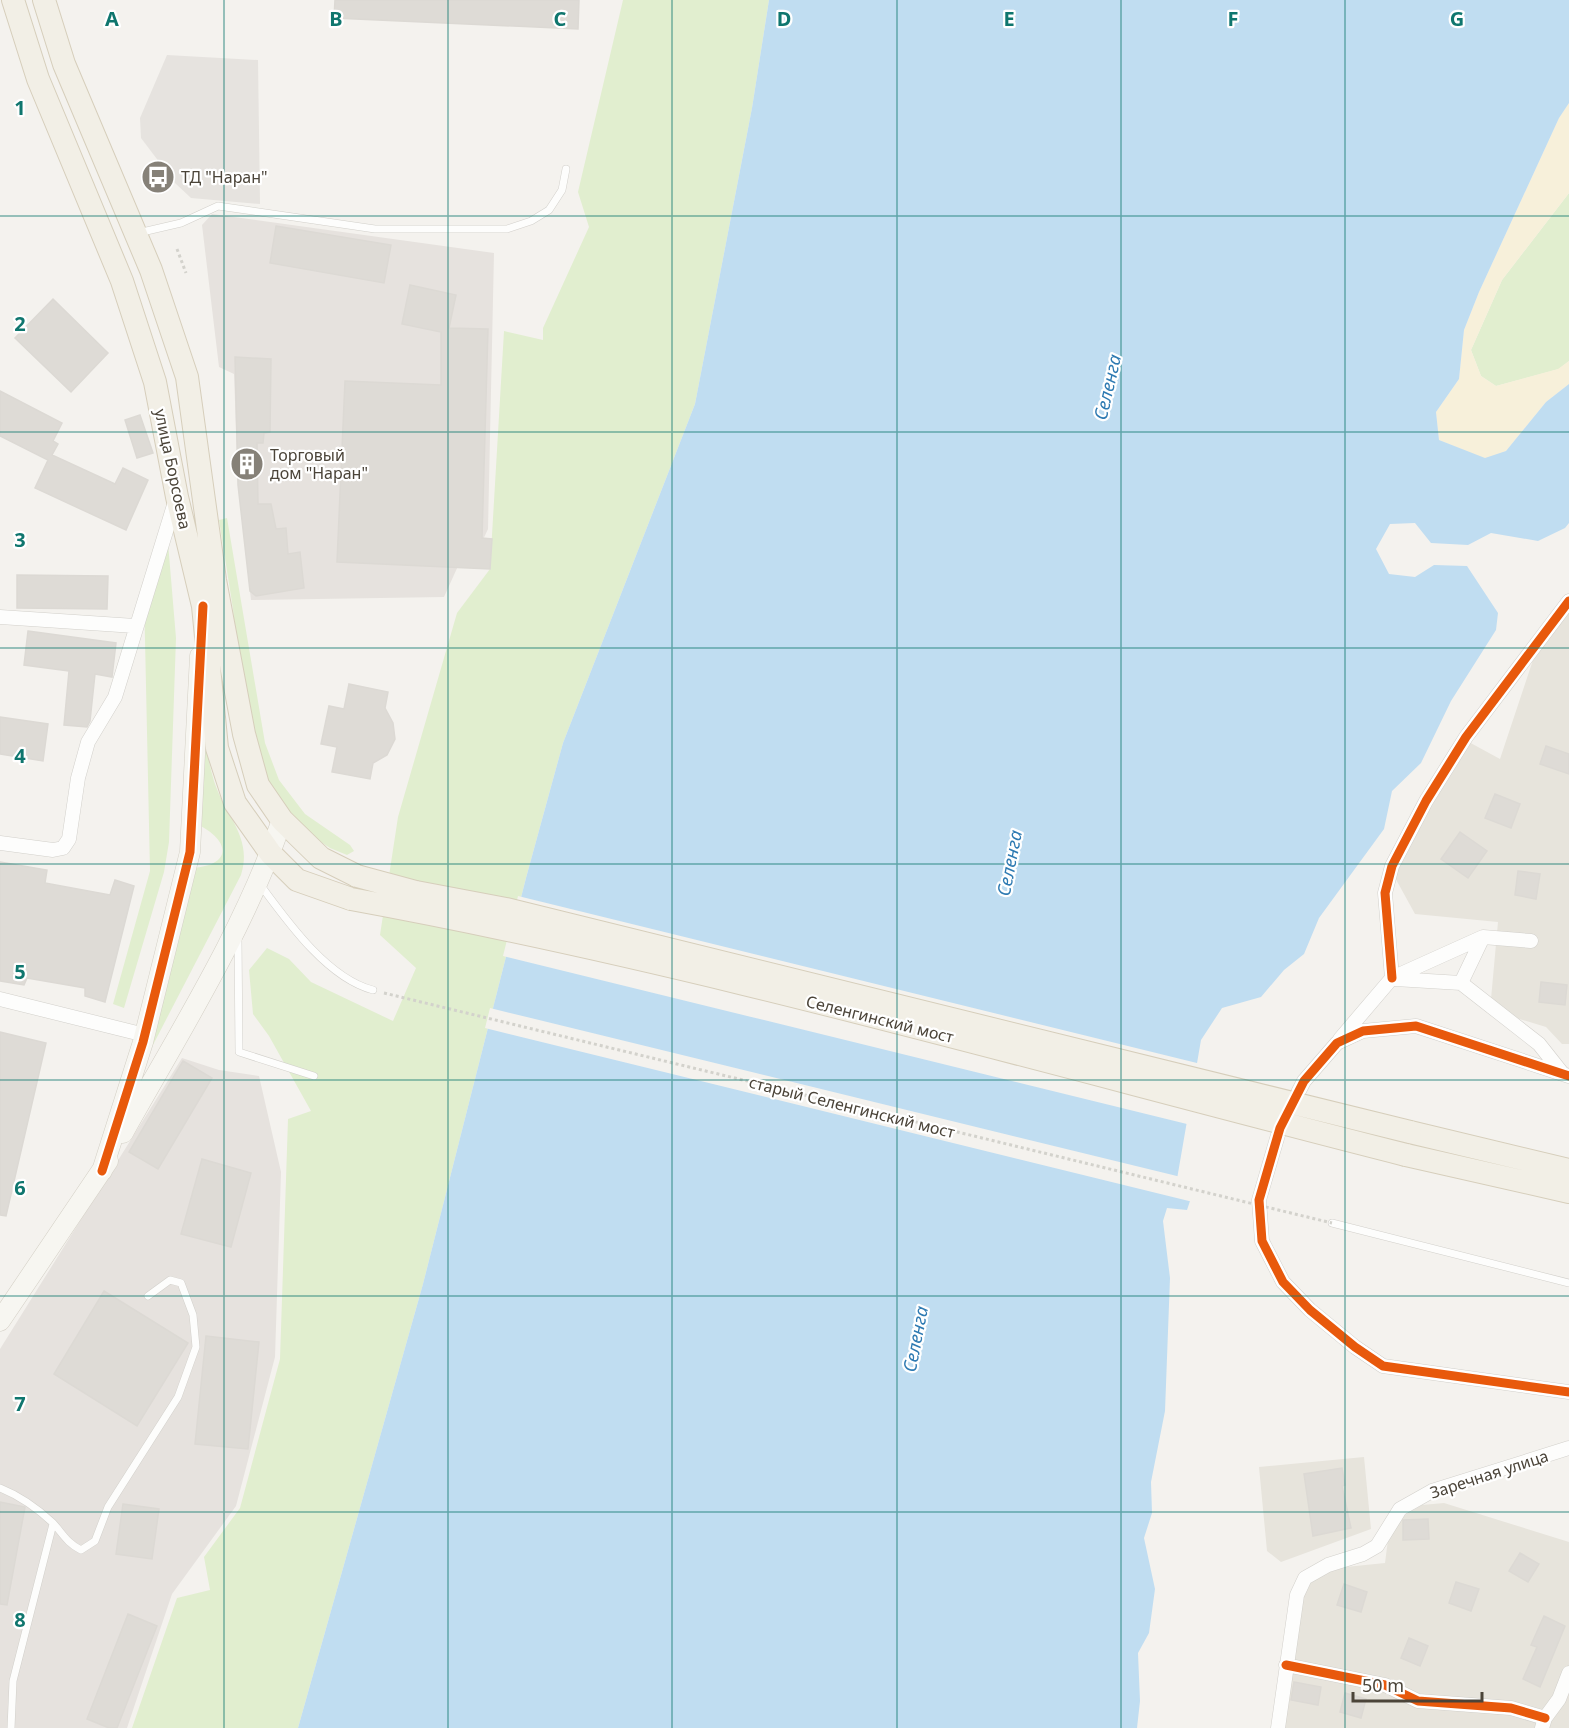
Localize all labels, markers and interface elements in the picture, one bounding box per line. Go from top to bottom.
text: A [105,5,119,32]
text: B [329,5,343,32]
text: C [554,5,567,32]
text: D [777,5,791,32]
text: E [1003,5,1015,32]
text: F [1228,5,1238,32]
text: G [1450,5,1464,32]
text: 1 [14,94,26,121]
bus stop icon: ТД "Наран" [140,159,176,195]
place label: ТД "Наран" [181,166,268,188]
text: 2 [14,310,26,337]
water label: Селенга [1088,352,1126,422]
street label: улица Борсоева [150,407,196,531]
place label: Торговый дом "Наран" [270,444,368,484]
building icon: Торговый дом "Наран" [229,446,265,482]
text: 3 [14,526,26,553]
text: 4 [14,742,26,769]
water label: Селенга [991,828,1027,898]
text: 5 [14,958,26,985]
street label: Селенгинский мост [804,990,957,1048]
street label: старый Селенгинский мост [747,1071,958,1143]
text: 6 [14,1174,26,1201]
water label: Селенга [897,1304,933,1374]
text: 7 [14,1390,26,1417]
street label: Заречная улица [1427,1444,1551,1504]
text: 8 [14,1606,26,1633]
scale bar [1353,1665,1482,1703]
text: 50 m [1362,1673,1404,1697]

